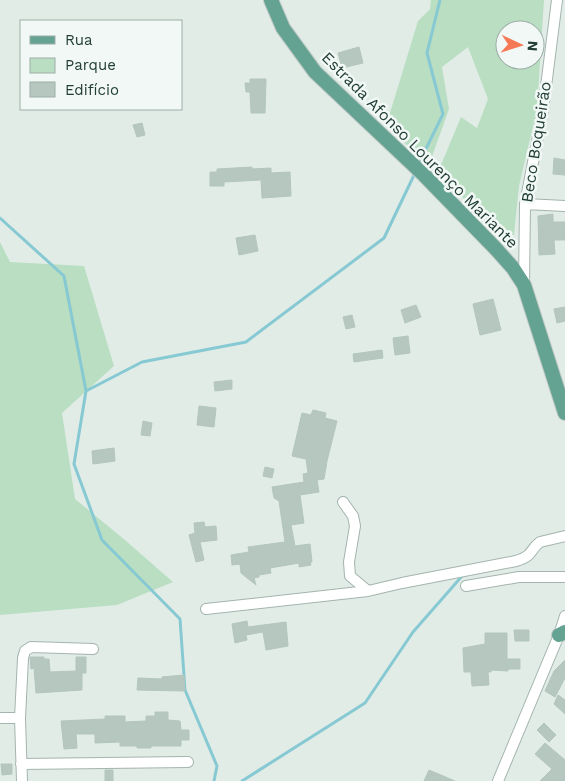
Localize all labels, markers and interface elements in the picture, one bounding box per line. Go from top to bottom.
legend [20,20,182,110]
north arrow [495,20,545,70]
text: Rua [65,31,93,49]
text: N [525,40,541,52]
street label: Estrada Afonso Lourenço Mariante [318,48,522,252]
text: Parque [65,56,116,74]
street label: Beco Boqueirão [517,80,555,204]
text: Edifício [65,81,119,99]

